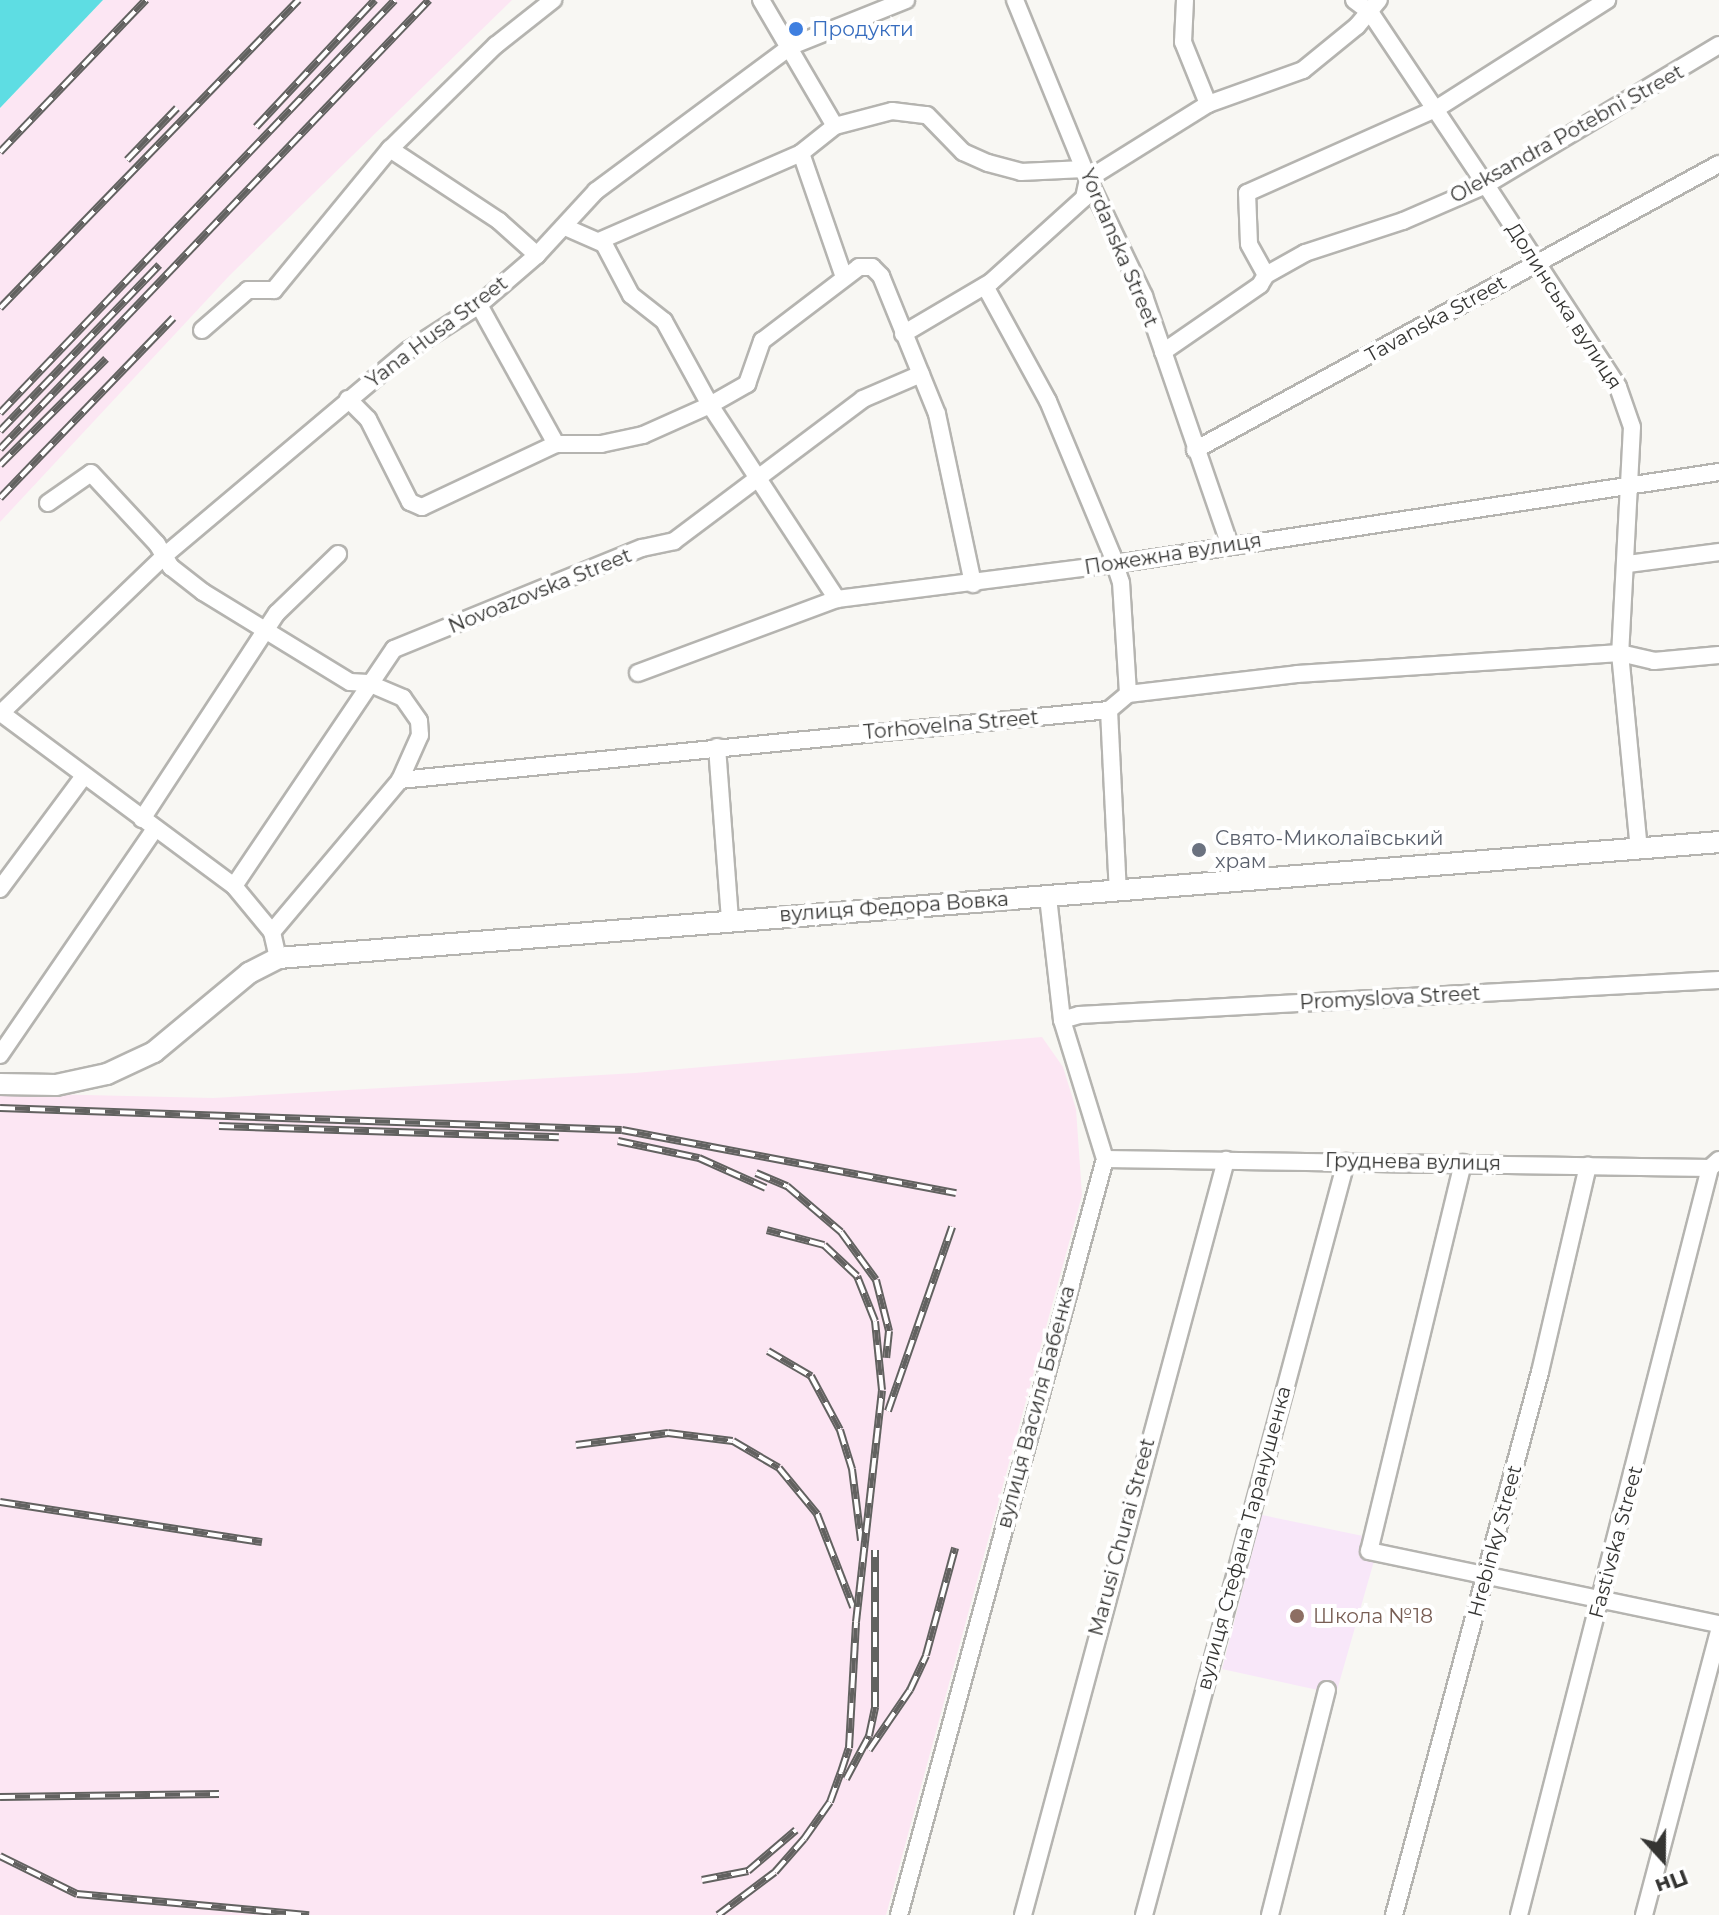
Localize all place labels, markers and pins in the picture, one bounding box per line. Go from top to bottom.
place label: Продукти [812,17,914,41]
marker: Продукти [787,20,805,38]
place label: Свято-Миколаївський храм [1215,826,1444,873]
marker: Свято-Миколаївський храм [1190,841,1208,859]
place label: Школа №18 [1313,1604,1433,1628]
marker: Школа №18 [1288,1607,1306,1625]

